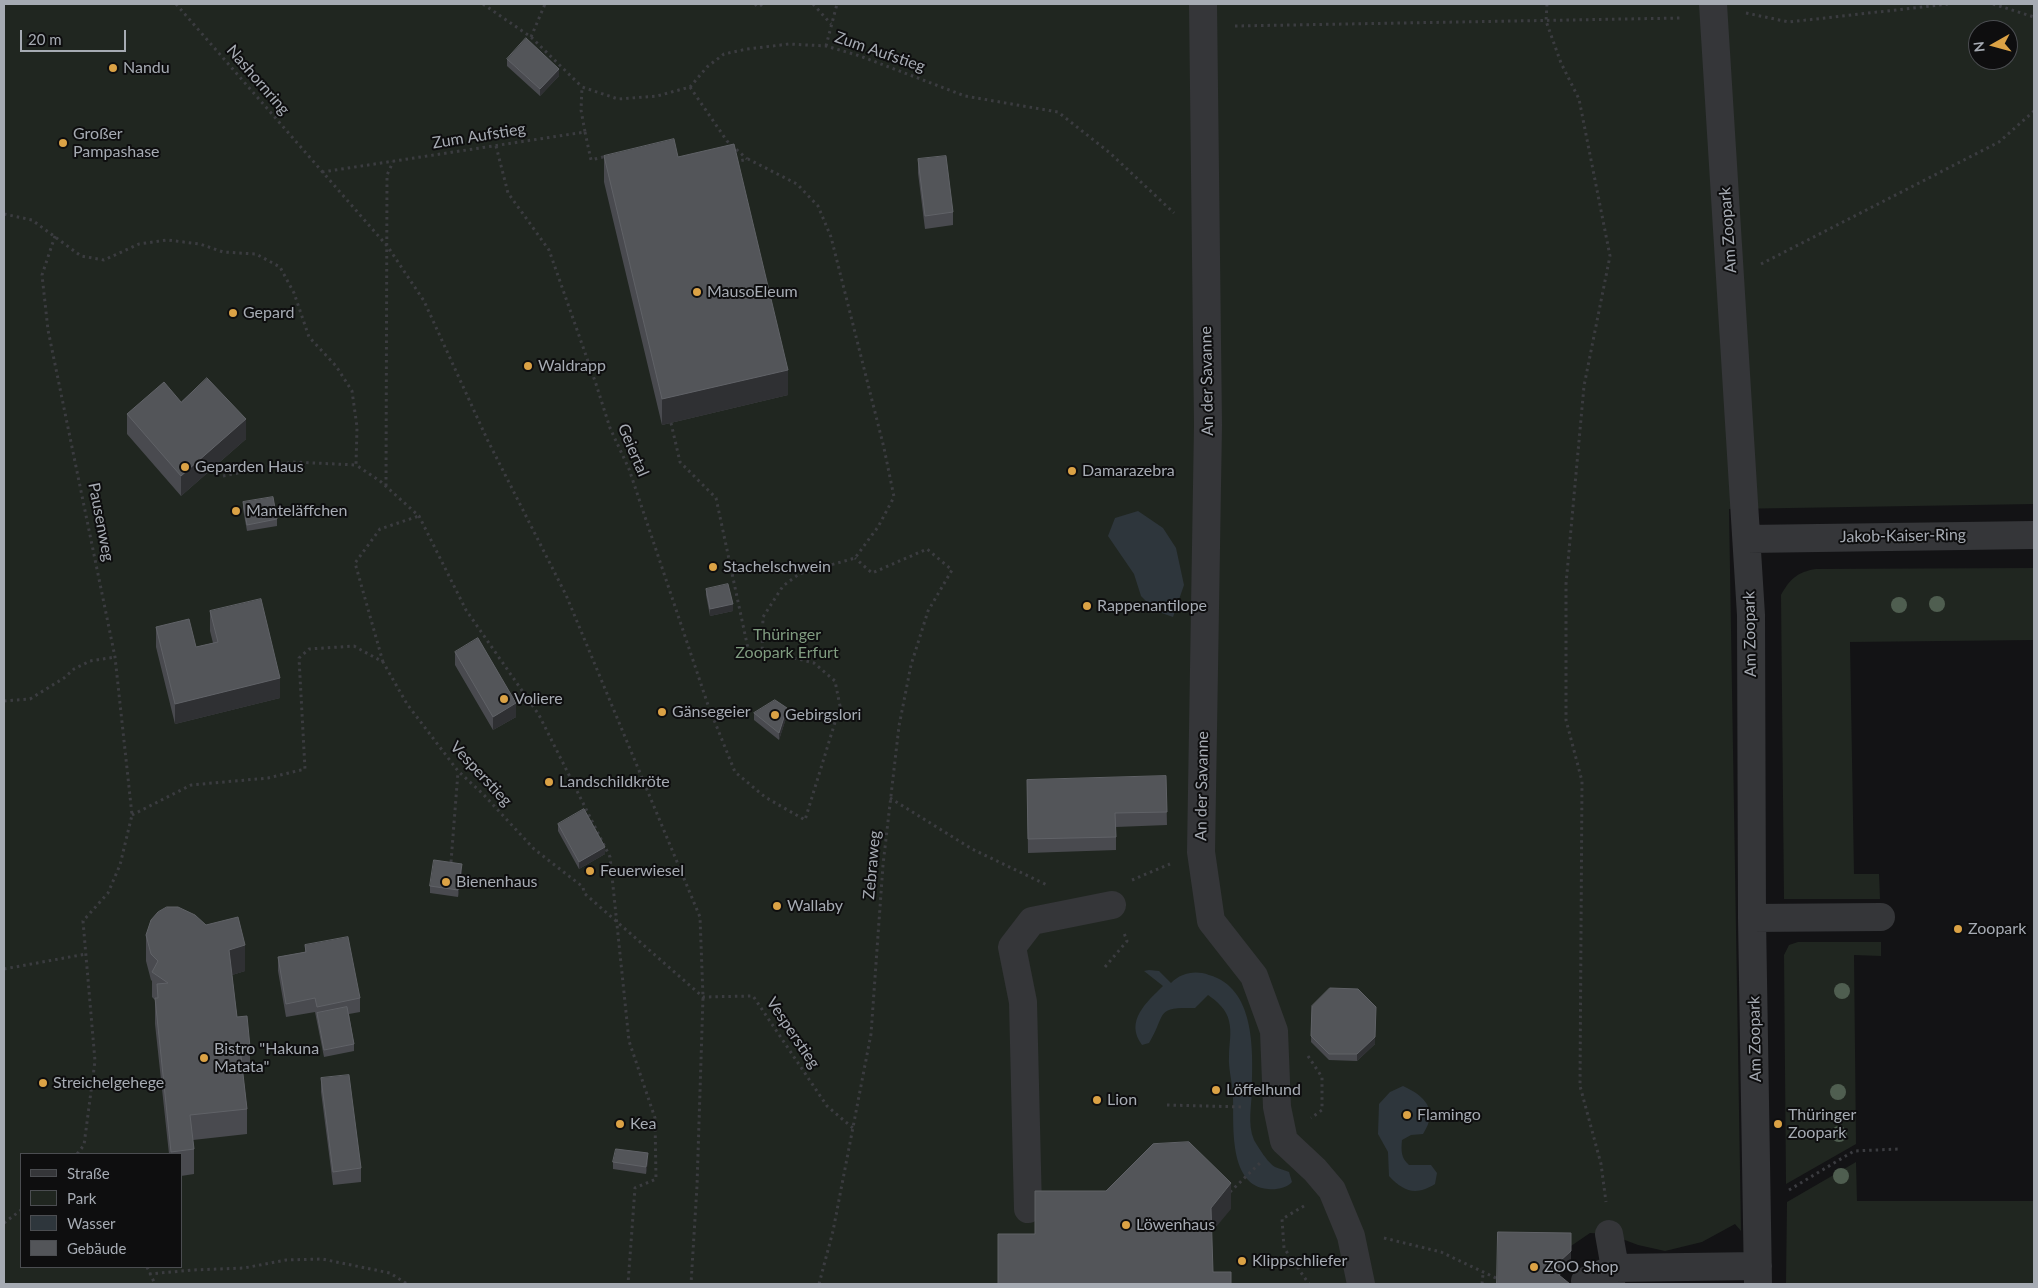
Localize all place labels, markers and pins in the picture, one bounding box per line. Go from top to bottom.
place label: Nandu [123,58,170,78]
marker: Nandu [107,62,119,74]
place label: Großer Pampashase [73,124,160,162]
marker: Großer Pampashase [57,137,69,149]
place label: MausoEleum [707,282,798,302]
marker: MausoEleum [691,286,703,298]
place label: Gepard [243,303,294,323]
marker: Gepard [227,307,239,319]
place label: Waldrapp [538,356,606,376]
marker: Waldrapp [522,360,534,372]
place label: Geparden Haus [195,457,304,477]
marker: Geparden Haus [179,461,191,473]
place label: Damarazebra [1082,461,1175,481]
marker: Damarazebra [1066,465,1078,477]
place label: Manteläffchen [246,501,347,521]
marker: Manteläffchen [230,505,242,517]
place label: Stachelschwein [723,557,831,577]
marker: Stachelschwein [707,561,719,573]
place label: Rappenantilope [1097,596,1207,616]
marker: Rappenantilope [1081,600,1093,612]
place label: Voliere [514,689,563,709]
marker: Voliere [498,693,510,705]
place label: Gänsegeier [672,702,751,722]
place label: Gebirgslori [785,705,861,725]
marker: Gänsegeier [656,706,668,718]
marker: Gebirgslori [769,709,781,721]
place label: Landschildkröte [559,772,670,792]
marker: Landschildkröte [543,776,555,788]
place label: Feuerwiesel [600,861,684,881]
marker: Feuerwiesel [584,865,596,877]
place label: Bienenhaus [456,872,537,892]
marker: Bienenhaus [440,876,452,888]
place label: Wallaby [787,896,843,916]
marker: Wallaby [771,900,783,912]
place label: Zoopark [1968,919,2026,939]
marker: Zoopark [1952,923,1964,935]
place label: Bistro "Hakuna Matata" [214,1039,319,1077]
marker: Bistro "Hakuna Matata" [198,1052,210,1064]
place label: Streichelgehege [53,1073,164,1093]
marker: Streichelgehege [37,1077,49,1089]
place label: Löffelhund [1226,1080,1301,1100]
marker: Löffelhund [1210,1084,1222,1096]
place label: Lion [1107,1090,1137,1110]
marker: Lion [1091,1094,1103,1106]
place label: Flamingo [1417,1105,1481,1125]
place label: Thüringer Zoopark [1788,1105,1856,1143]
marker: Flamingo [1401,1109,1413,1121]
place label: Kea [630,1114,656,1134]
marker: Kea [614,1118,626,1130]
marker: Thüringer Zoopark [1772,1118,1784,1130]
place label: Löwenhaus [1136,1215,1215,1235]
marker: Löwenhaus [1120,1219,1132,1231]
place label: Klippschliefer [1252,1251,1347,1271]
marker: Klippschliefer [1236,1255,1248,1267]
place label: ZOO Shop [1544,1257,1619,1277]
marker: ZOO Shop [1528,1261,1540,1273]

